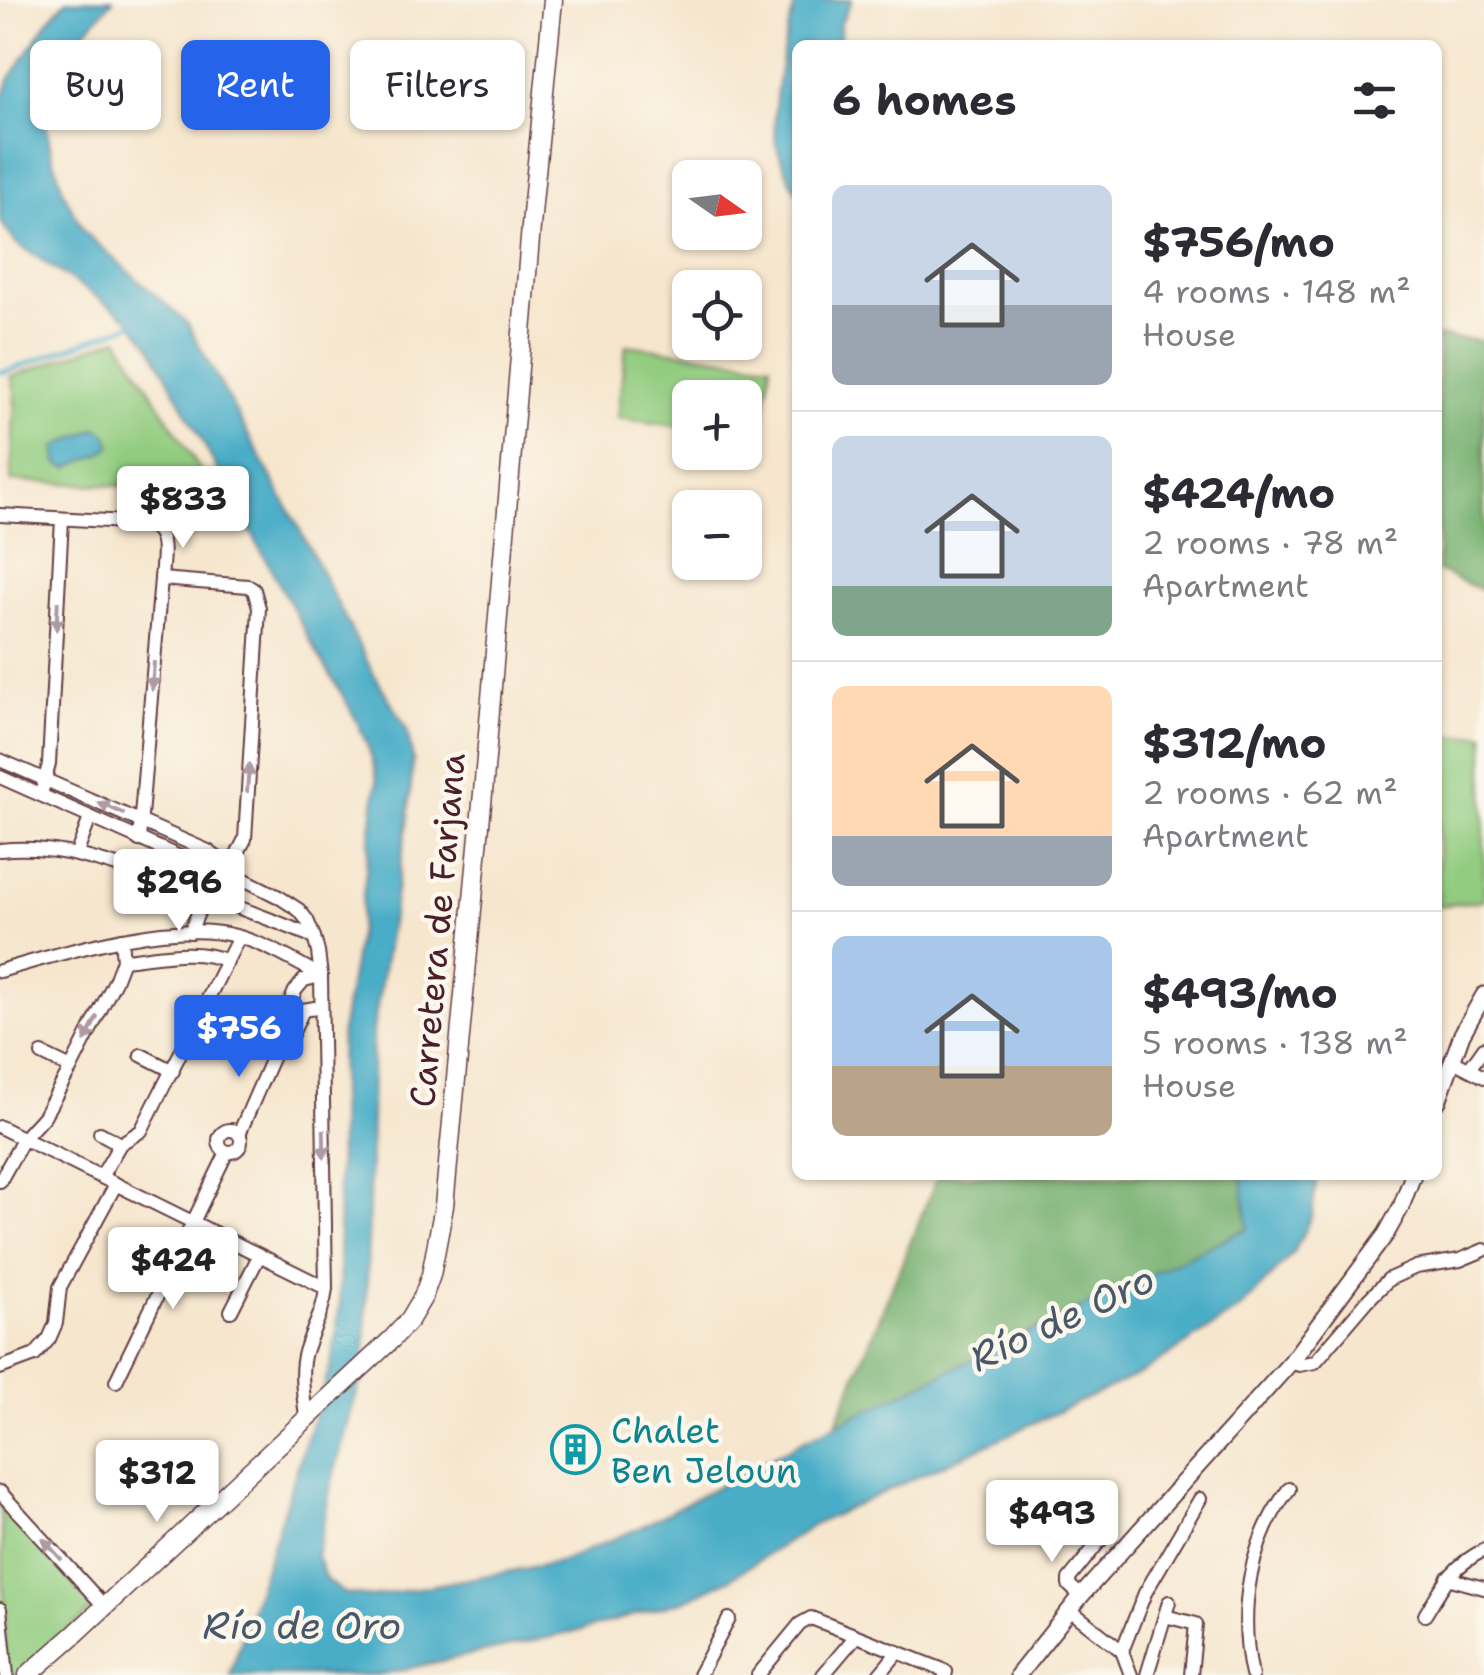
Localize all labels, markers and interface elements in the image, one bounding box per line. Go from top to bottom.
chip: Buy [30,40,161,130]
chip: Rent [181,40,330,130]
chip: Filters [350,40,525,130]
text: 6 homes [832,72,1017,128]
icon: filters [1347,73,1402,128]
north arrow [672,160,762,250]
map controls [672,160,762,580]
text: $756/mo [1142,214,1335,270]
icon: home [912,225,1032,345]
button: locate [672,270,762,360]
text: 4 rooms · 148 m² [1142,270,1411,313]
text: House [1142,313,1236,356]
button: + [672,380,762,470]
text: $424/mo [1142,465,1335,521]
pin: $833 [124,466,242,551]
icon: home [912,476,1032,596]
text: $833 [139,477,227,520]
button: − [672,490,762,580]
text: 2 rooms · 78 m² [1142,521,1398,564]
text: Apartment [1142,564,1309,607]
one-way arrow [49,601,65,633]
one-way arrow [145,660,161,692]
text: $312/mo [1142,715,1326,771]
icon: home [912,726,1032,846]
street label: Carretera de Farjana [398,751,476,1109]
one-way arrow [240,761,256,793]
text: 2 rooms · 62 m² [1142,771,1398,814]
one-way arrow [96,800,126,816]
text: Apartment [1142,814,1309,857]
pin: $296 [120,849,238,934]
text: $296 [136,860,222,903]
text: $493/mo [1142,965,1338,1021]
icon: home [912,976,1032,1096]
pin: $756 [180,995,298,1080]
text: $756 [196,1006,282,1049]
one-way arrow [83,1015,100,1044]
text: 5 rooms · 138 m² [1142,1021,1408,1064]
text: House [1142,1064,1236,1107]
one-way arrow [316,1128,332,1160]
pin: $424 [114,1227,232,1312]
text: $424 [130,1238,216,1281]
water label: Río de Oro [961,1253,1163,1383]
place label: Chalet Ben Jeloun [611,1407,797,1494]
building icon: Chalet Ben Jeloun [550,1424,602,1476]
pin: $312 [98,1440,216,1525]
text: $312 [118,1451,196,1494]
pin: $493 [993,1480,1111,1565]
text: $493 [1008,1491,1096,1534]
one-way arrow [41,1537,64,1561]
water label: Río de Oro [203,1600,401,1651]

